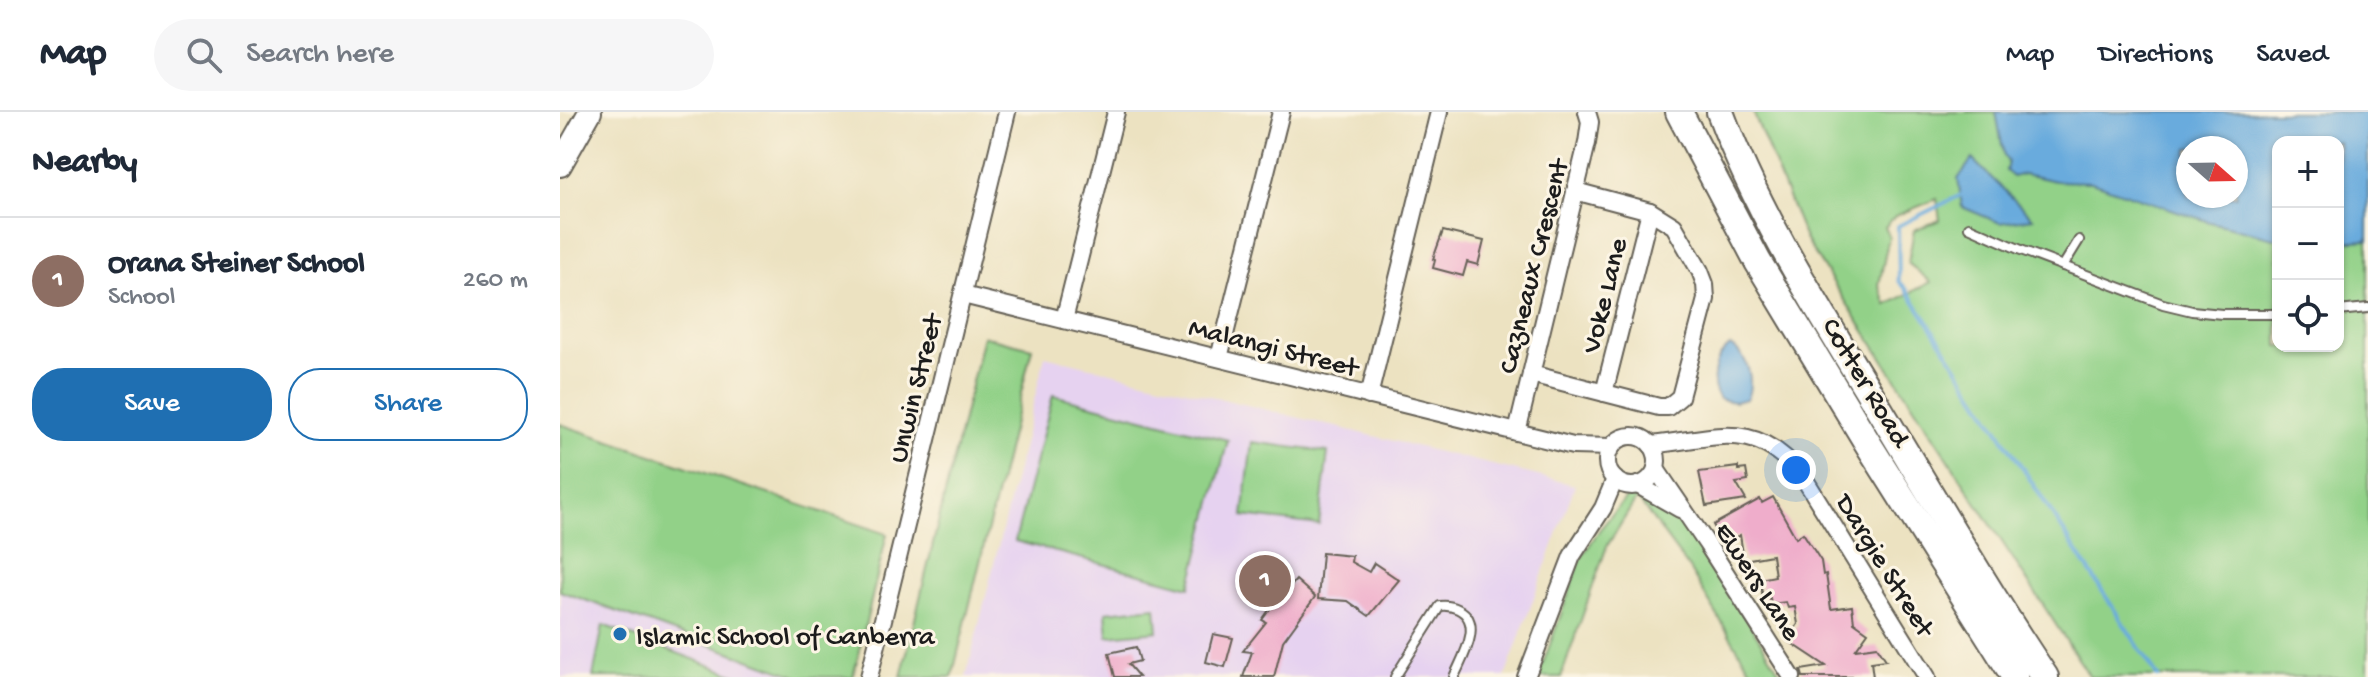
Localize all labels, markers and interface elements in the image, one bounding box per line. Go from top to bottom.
search box [154,19,714,91]
text: Map [40,33,106,77]
icon: search [182,33,226,77]
text: Search here [246,38,394,73]
text: Map [2006,39,2054,72]
text: Directions [2098,39,2212,72]
text: Saved [2256,39,2328,72]
north arrow [2176,136,2248,208]
map controls [2272,136,2344,352]
button: + [2272,136,2344,208]
text: Nearby [32,144,137,184]
street label: Cazneaux Crescent [1493,154,1579,378]
button: − [2272,208,2344,280]
street label: Voke Lane [1576,235,1637,358]
text: Orana Steiner School [108,248,365,283]
text: 1 [53,266,63,297]
text: 260 m [463,266,528,297]
button: locate [2272,280,2344,352]
text: School [108,283,176,314]
street label: Unwin Street [883,309,952,467]
street label: Malangi Street [1185,312,1363,387]
street label: Cotter Road [1813,313,1917,456]
button: Save [32,368,272,441]
button: Share [288,368,528,441]
your location [1776,450,1816,490]
street label: Dargie Street [1825,487,1941,646]
street label: Ewers Lane [1706,517,1807,648]
pin: 1 [1239,551,1291,611]
place label: Islamic School of Canberra [636,622,936,655]
marker: Islamic School of Canberra [611,625,629,643]

